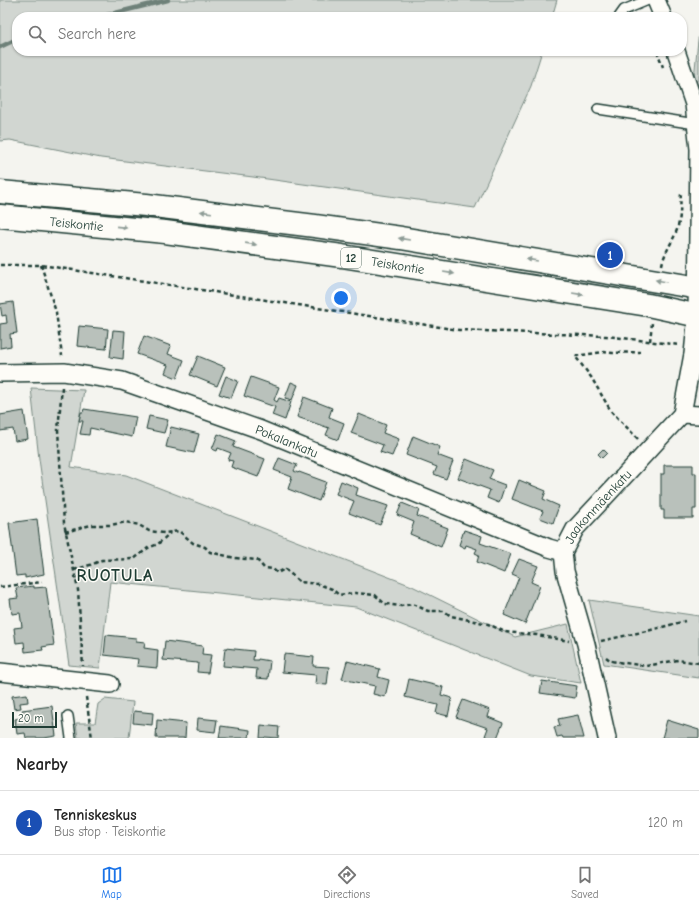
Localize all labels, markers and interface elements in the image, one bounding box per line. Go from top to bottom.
search box [12,12,687,56]
icon: search [26,23,48,45]
text: Search here [58,25,136,43]
one-way arrow [200,209,212,215]
street label: Teiskontie [49,214,105,234]
one-way arrow [116,224,129,231]
one-way arrow [398,235,410,241]
pin: 1 [597,240,623,270]
one-way arrow [245,241,258,247]
road number: 12 [341,248,361,268]
street label: Teiskontie [370,254,426,277]
one-way arrow [526,257,538,263]
one-way arrow [443,270,455,276]
one-way arrow [655,278,667,284]
your location [331,288,351,308]
one-way arrow [572,291,584,297]
street label: Pokalankatu [253,422,320,461]
street label: Jaakonmäenkatu [562,467,634,546]
district label: RUOTULA [76,566,154,585]
scale bar [12,710,57,729]
text: 20 m [18,712,43,725]
text: Nearby [16,755,67,774]
text: Tenniskeskus [54,806,137,824]
text: 1 [26,815,32,830]
text: 120 m [648,815,683,830]
text: Bus stop · Teiskontie [54,824,166,839]
tab: Map [101,864,123,901]
tab: Directions [324,864,370,901]
tab: Saved [571,864,598,901]

